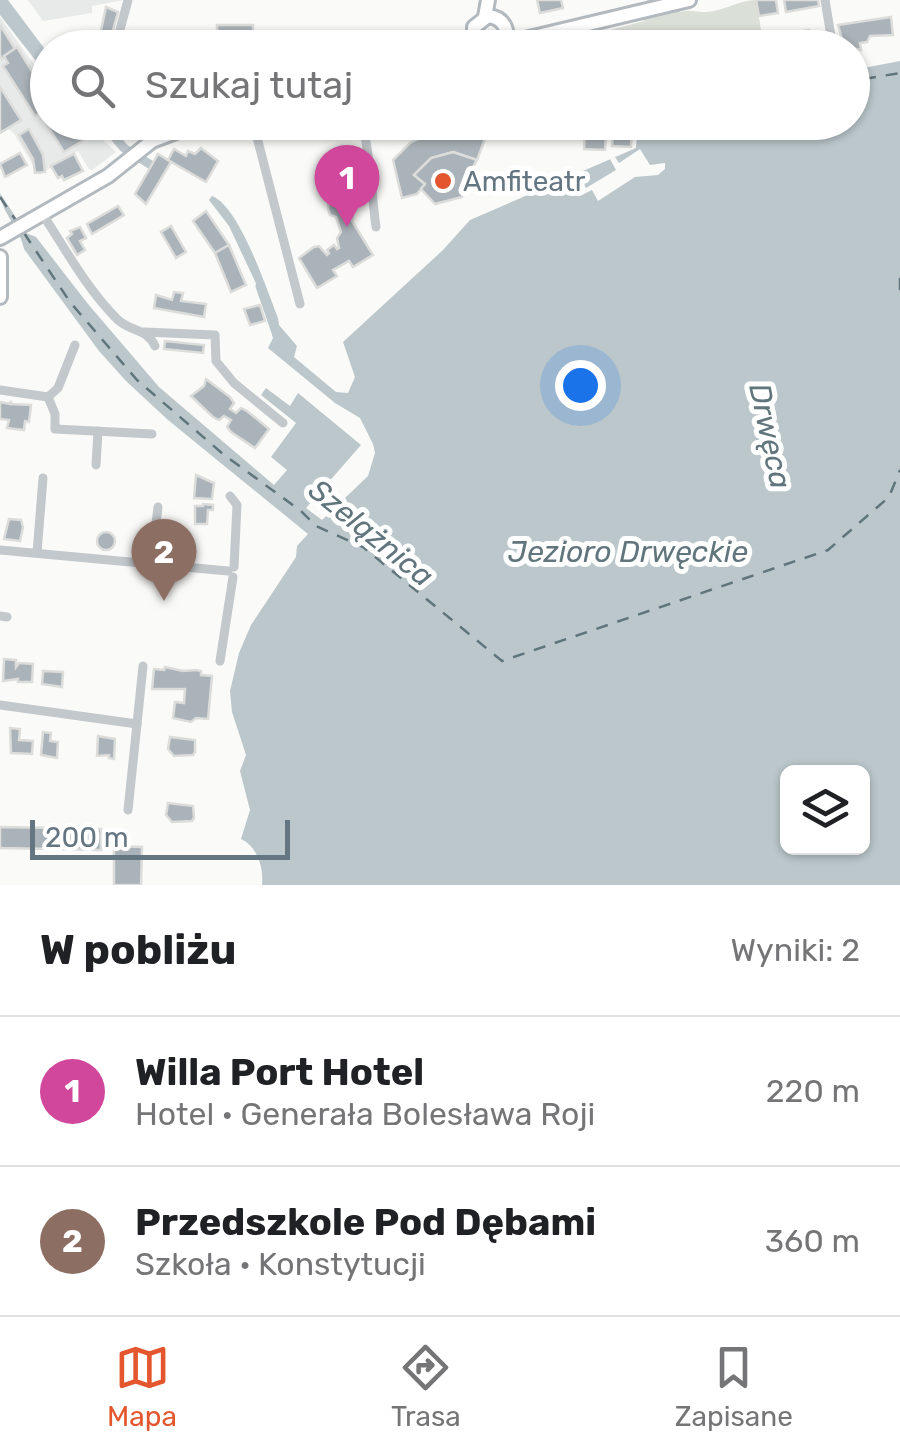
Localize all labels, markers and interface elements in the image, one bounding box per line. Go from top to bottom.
search box [30,30,870,140]
icon: search [65,58,120,113]
text: Szukaj tutaj [145,62,353,108]
pin: 1 [314,144,380,227]
place label: Amfiteatr [463,165,586,198]
marker: Amfiteatr [432,170,454,192]
your location [555,360,606,411]
water label: Drwęca [741,380,799,492]
water label: Szelążnica [301,472,441,594]
pin: 2 [132,518,196,601]
water label: Jezioro Drwęckie [508,534,748,570]
map controls [780,765,870,855]
button: layers [780,765,870,855]
scale bar [30,815,290,860]
text: 200 m [45,821,129,854]
text: W pobliżu [40,925,236,975]
text: Wyniki: 2 [730,931,860,969]
text: Willa Port Hotel [135,1049,424,1095]
text: 1 [65,1072,80,1110]
text: 220 m [766,1072,860,1110]
text: Hotel · Generała Bolesława Roji [135,1095,595,1133]
text: Przedszkole Pod Dębami [135,1199,596,1245]
text: 2 [62,1222,83,1260]
text: 360 m [765,1222,860,1260]
text: Szkoła · Konstytucji [135,1245,426,1283]
tab: Mapa [107,1340,177,1433]
tab: Trasa [391,1340,461,1433]
tab: Zapisane [675,1340,793,1433]

